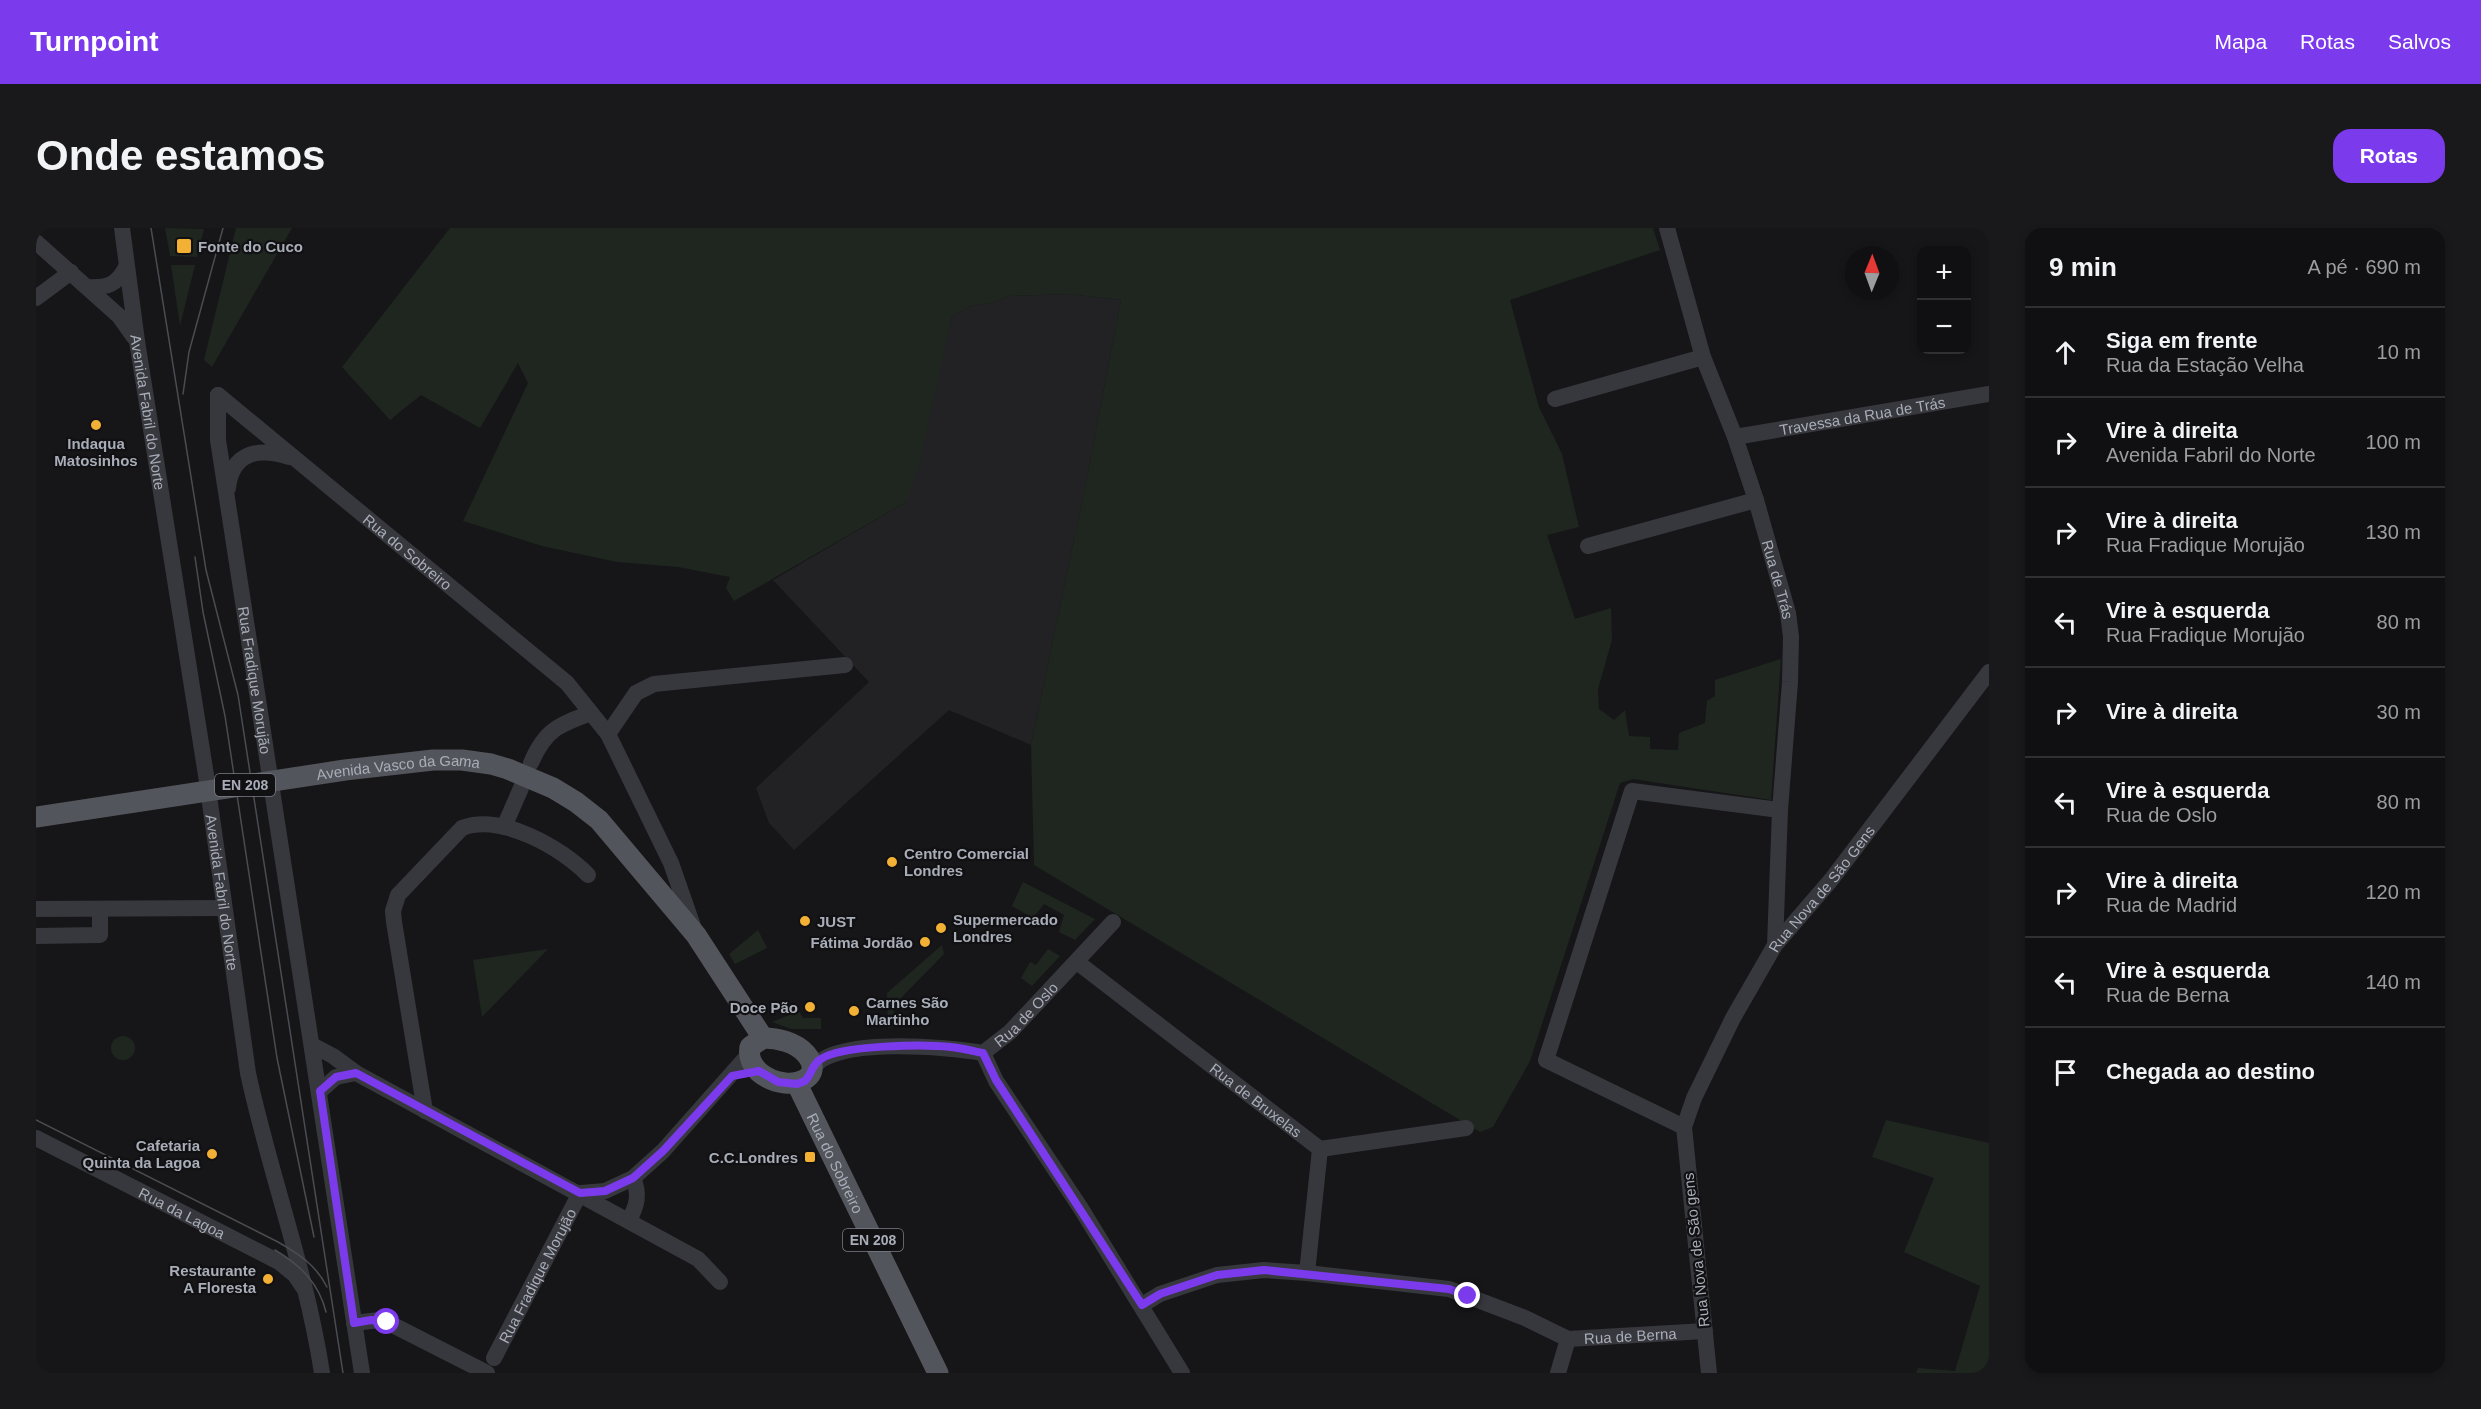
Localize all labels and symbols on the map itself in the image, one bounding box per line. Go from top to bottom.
marker: Fonte do Cuco [175,237,193,255]
place label: Fonte do Cuco [198,238,303,255]
north arrow [1845,246,1899,300]
street label: Avenida Fabril do Norte [128,333,169,491]
street label: Travessa da Rua de Trás [1778,393,1946,438]
marker: Indaqua Matosinhos [89,418,103,432]
place label: Indaqua Matosinhos [54,435,138,469]
street label: Rua do Sobreiro [360,510,455,593]
street label: Rua de Trás [1759,538,1797,620]
street label: Rua Fradique Morujão [235,605,275,755]
street label: Avenida Vasco da Gama [315,751,482,783]
road number: EN 208 [215,774,275,796]
street label: Avenida Fabril do Norte [203,813,242,972]
street label: Rua Nova de São Gens [1764,822,1878,955]
place label: Centro Comercial Londres [904,845,1029,879]
marker: Centro Comercial Londres [885,855,899,869]
place label: Supermercado Londres [953,911,1058,945]
place label: JUST [817,913,855,930]
marker: JUST [798,914,812,928]
marker: Supermercado Londres [934,921,948,935]
place label: Fátima Jordão [810,934,913,951]
marker: Fátima Jordão [918,935,932,949]
street label: Rua de Oslo [991,978,1061,1050]
place label: Carnes São Martinho [866,994,949,1028]
place label: Doce Pão [730,999,798,1016]
marker: Doce Pão [803,1000,817,1014]
marker: Carnes São Martinho [847,1004,861,1018]
street label: Rua de Bruxelas [1207,1059,1305,1140]
street label: Rua do Sobreiro [804,1110,867,1216]
place label: Cafetaria Quinta da Lagoa [82,1137,201,1171]
marker: Cafetaria Quinta da Lagoa [205,1147,219,1161]
place label: C.C.Londres [709,1149,798,1166]
marker: C.C.Londres [803,1150,817,1164]
street label: Rua Nova de São gens [1679,1172,1713,1328]
street label: Rua da Lagoa [136,1184,229,1242]
street label: Rua Fradique Morujão [495,1205,579,1346]
road number: EN 208 [843,1229,903,1251]
place label: Restaurante A Floresta [169,1262,257,1296]
marker: Restaurante A Floresta [261,1272,275,1286]
route end [1454,1282,1480,1308]
route start [373,1308,399,1334]
street label: Rua de Berna [1584,1324,1678,1347]

